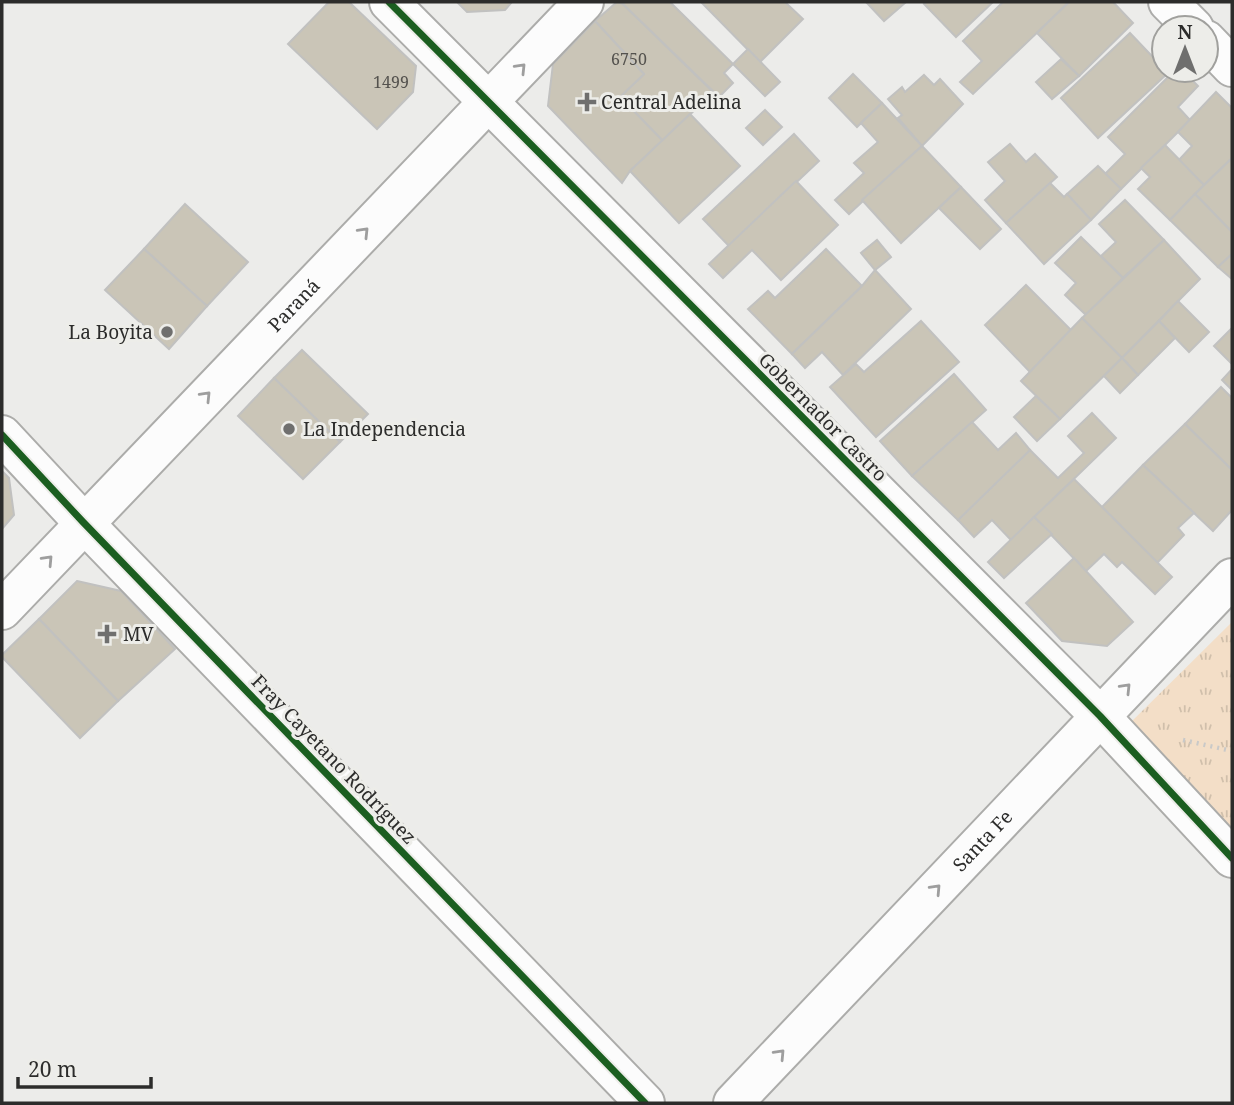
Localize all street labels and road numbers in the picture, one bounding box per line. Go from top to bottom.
street label: Paraná [262,273,325,337]
street label: Gobernador Castro [753,347,893,487]
street label: Fray Cayetano Rodríguez [246,669,422,849]
street label: Santa Fe [947,804,1018,877]

